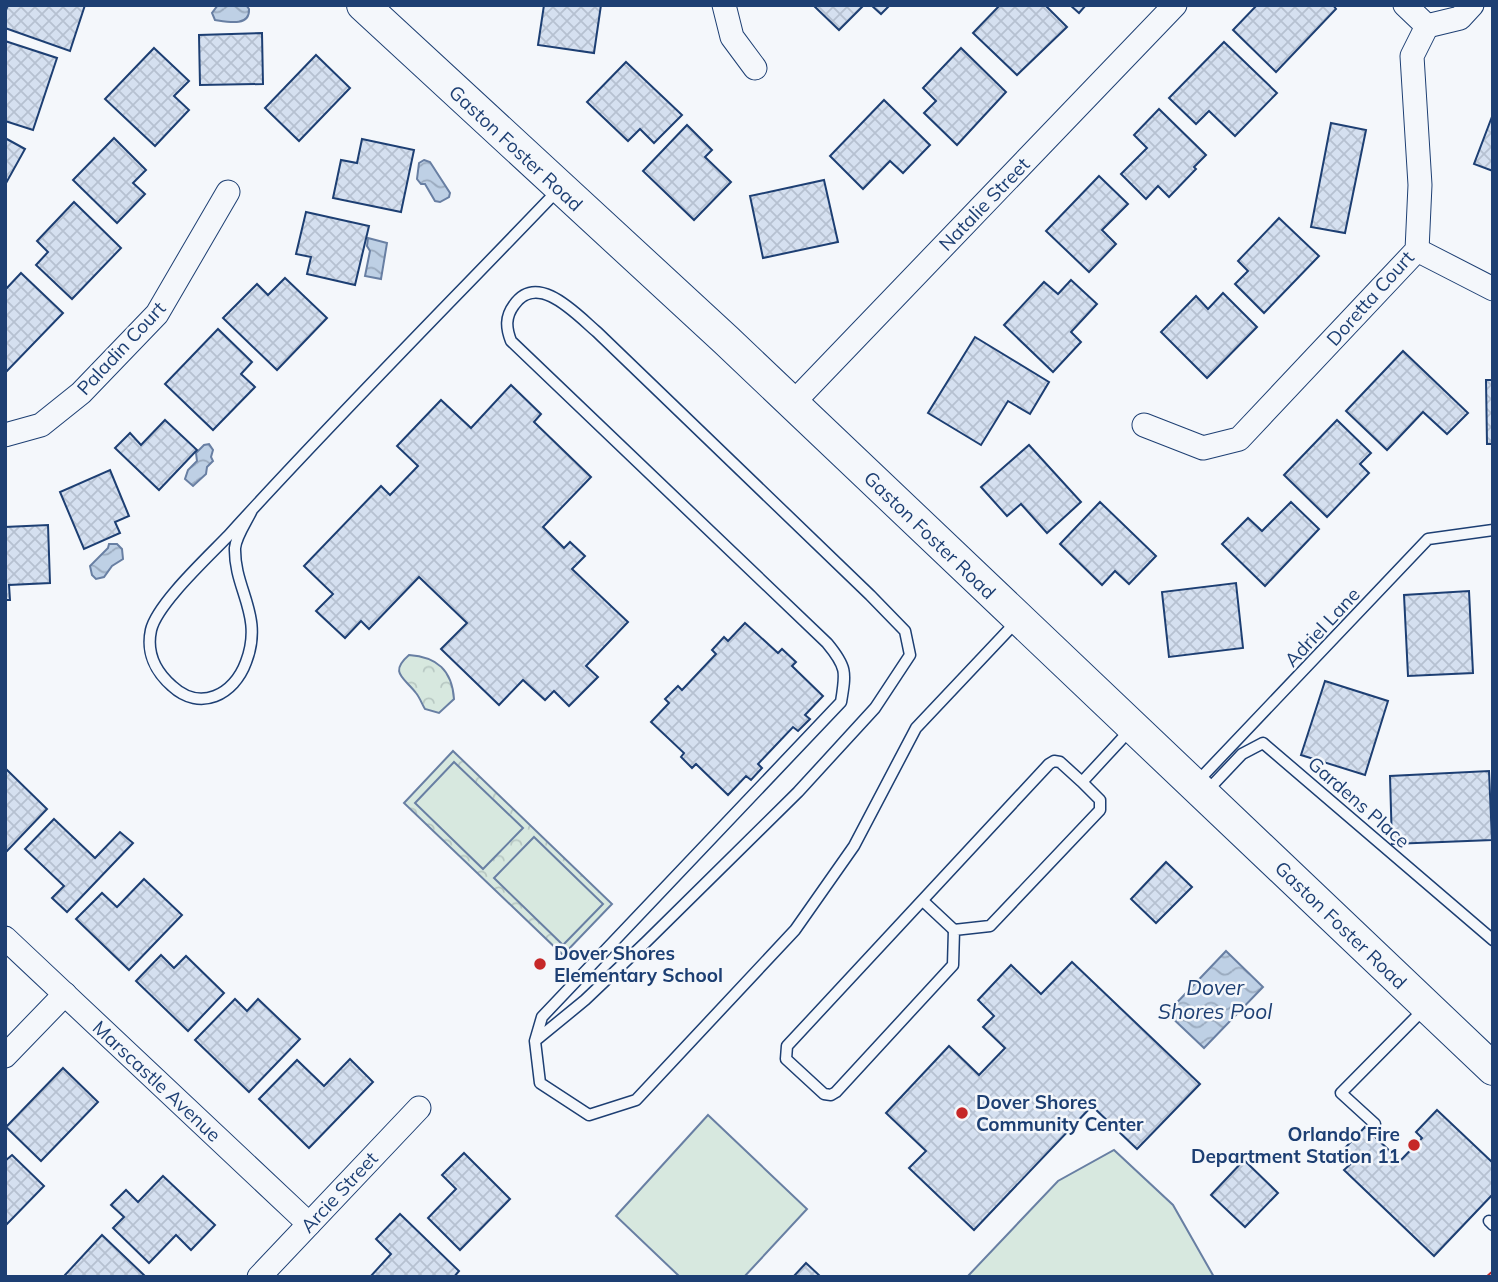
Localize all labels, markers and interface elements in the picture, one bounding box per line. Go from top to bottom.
street label: Gaston Foster Road [444,80,588,216]
street label: Natalie Street [934,152,1035,256]
street label: Doretta Court [1321,245,1419,351]
street label: Paladin Court [71,296,171,400]
street label: Gaston Foster Road [859,466,1001,604]
street label: Adriel Lane [1279,582,1365,672]
street label: Gardens Place [1303,751,1415,853]
street label: Gaston Foster Road [1270,856,1412,994]
place label: Dover Shores Elementary School [554,941,723,987]
marker: Dover Shores Elementary School [532,956,548,972]
water label: Dover Shores Pool [1158,974,1272,1024]
street label: Marscastle Avenue [88,1015,226,1147]
place label: Dover Shores Community Center [976,1090,1144,1136]
marker: Dover Shores Community Center [954,1105,970,1121]
place label: Orlando Fire Department Station 11 [1191,1122,1400,1168]
marker: Orlando Fire Department Station 11 [1406,1137,1422,1153]
street label: Arcie Street [295,1146,383,1238]

